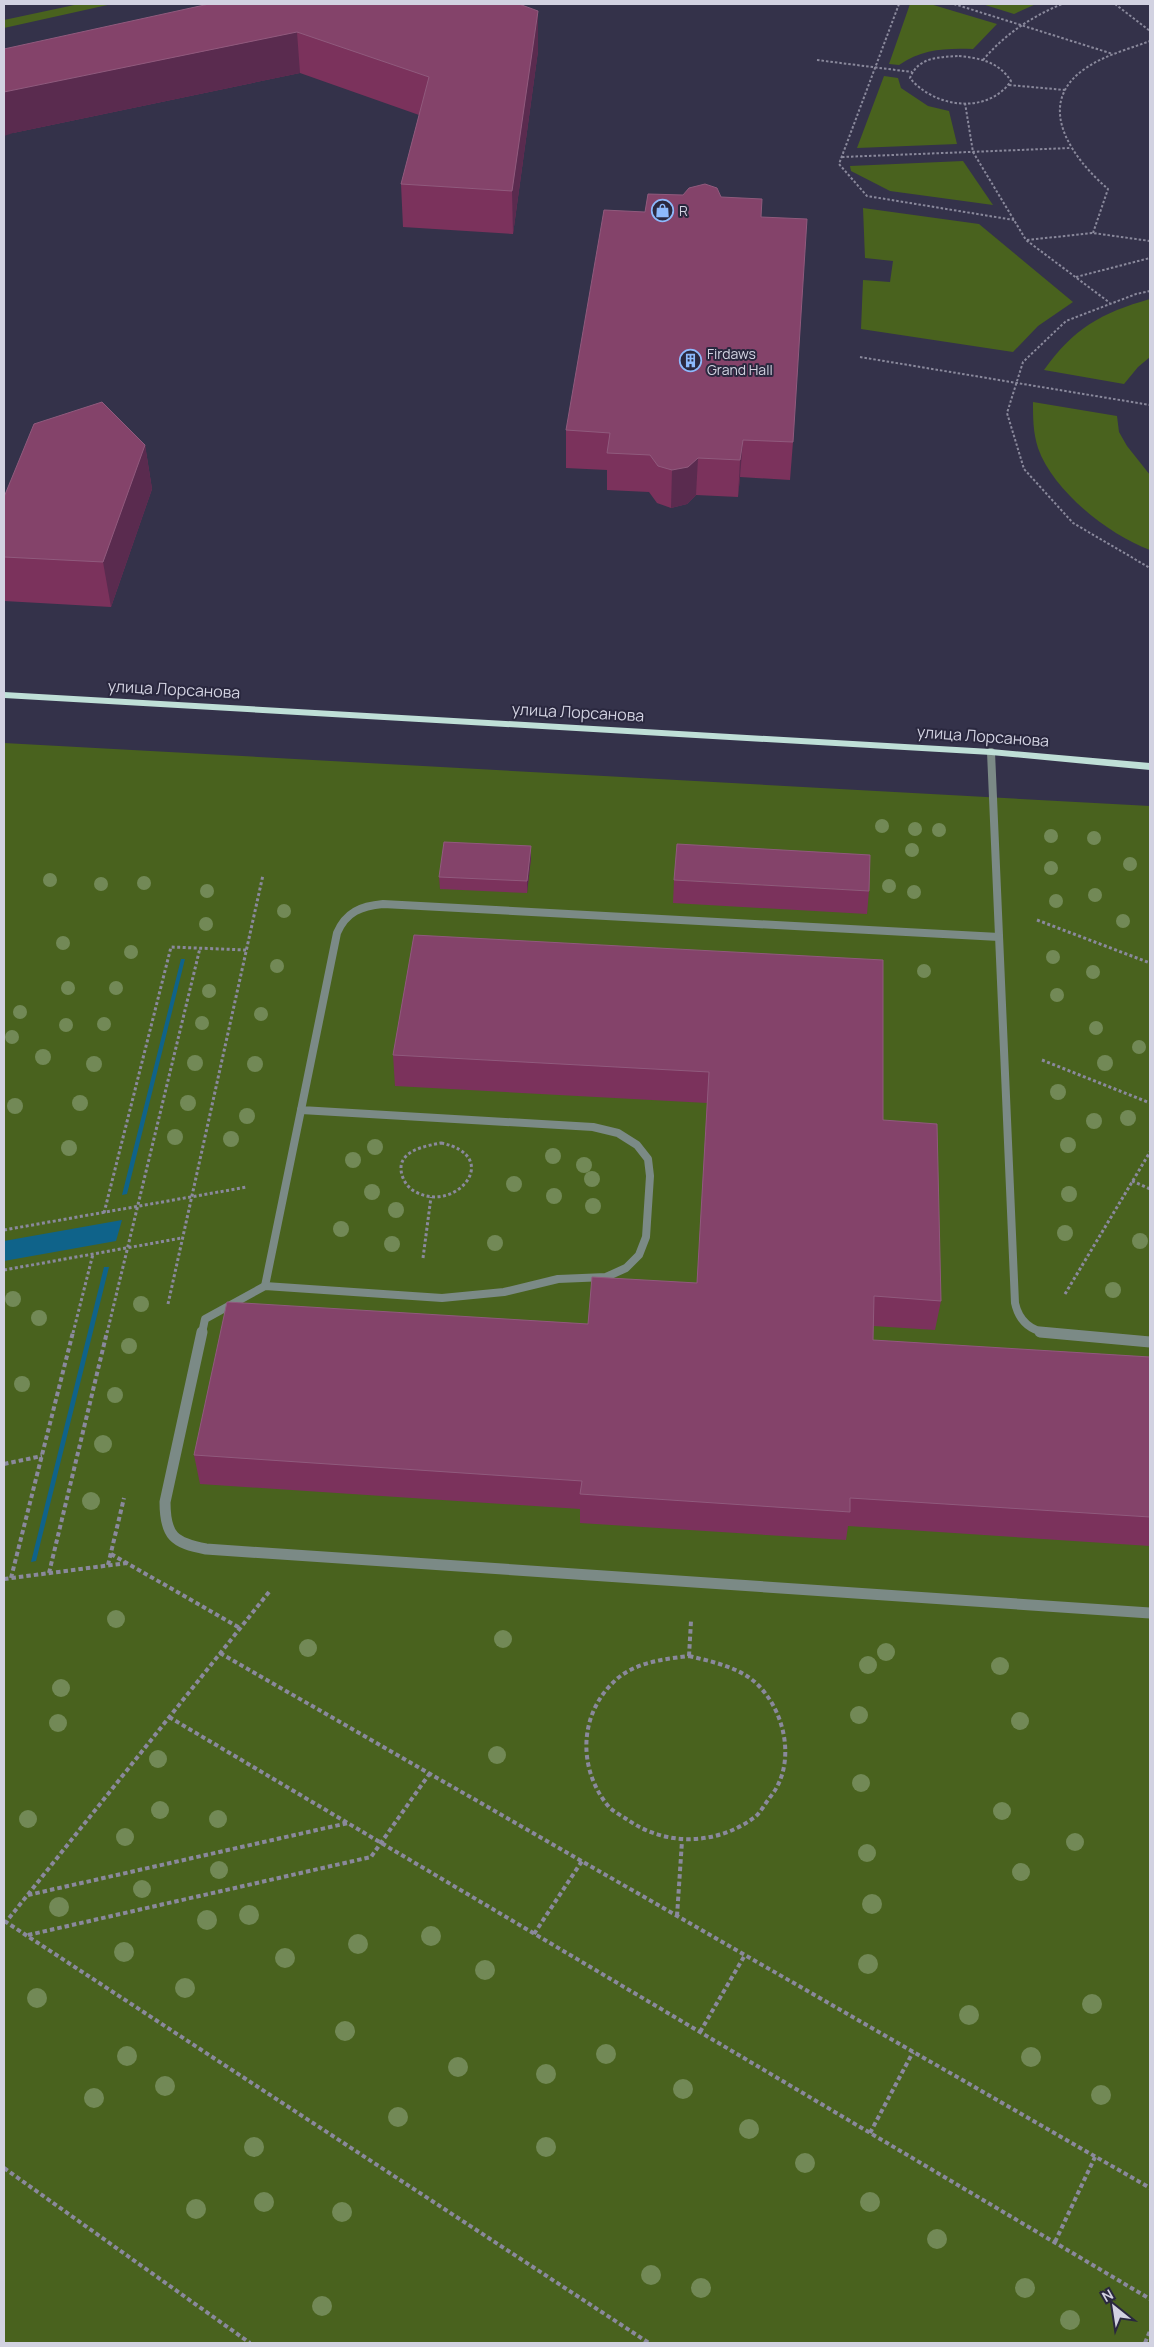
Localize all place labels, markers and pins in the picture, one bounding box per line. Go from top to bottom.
shop icon: R [651,198,675,222]
place label: R [679,201,688,220]
place label: Firdaws Grand Hall [707,344,773,379]
building icon: Firdaws Grand Hall [679,349,703,373]

